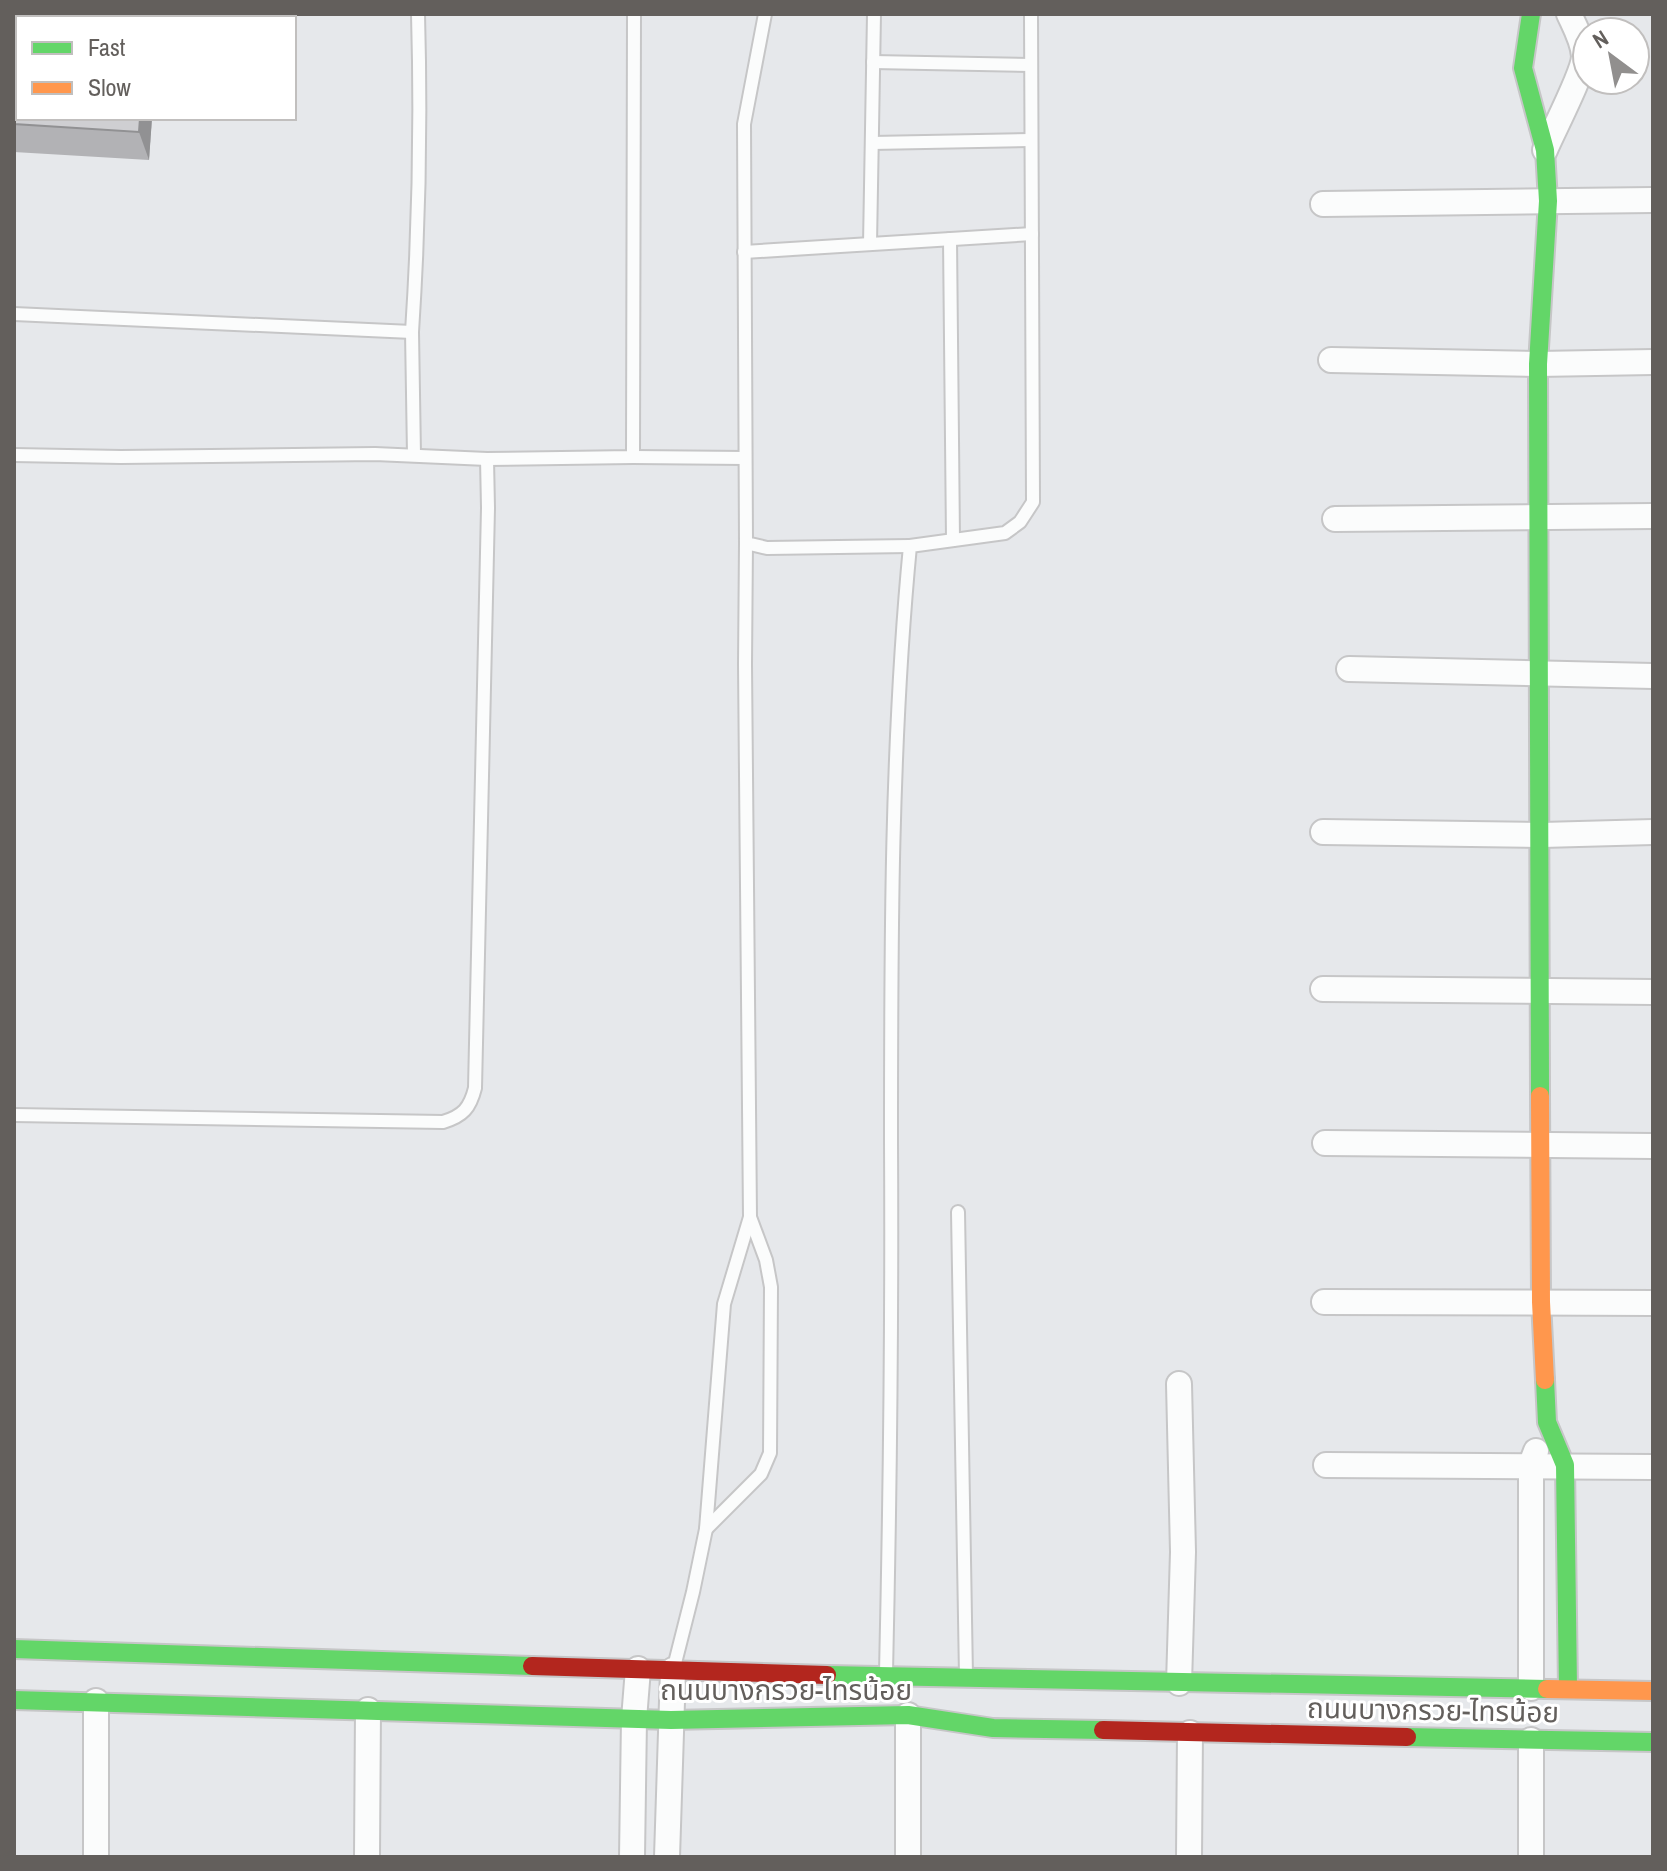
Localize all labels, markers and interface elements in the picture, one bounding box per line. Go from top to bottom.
legend [16,16,296,120]
north arrow [1571,16,1651,96]
text: N [1587,23,1614,55]
text: Fast [88,31,126,63]
text: Slow [88,71,131,103]
street label: ถนนบางกรวย-ไทรน้อย [660,1671,912,1709]
street label: ถนนบางกรวย-ไทรน้อย [1307,1689,1559,1731]

